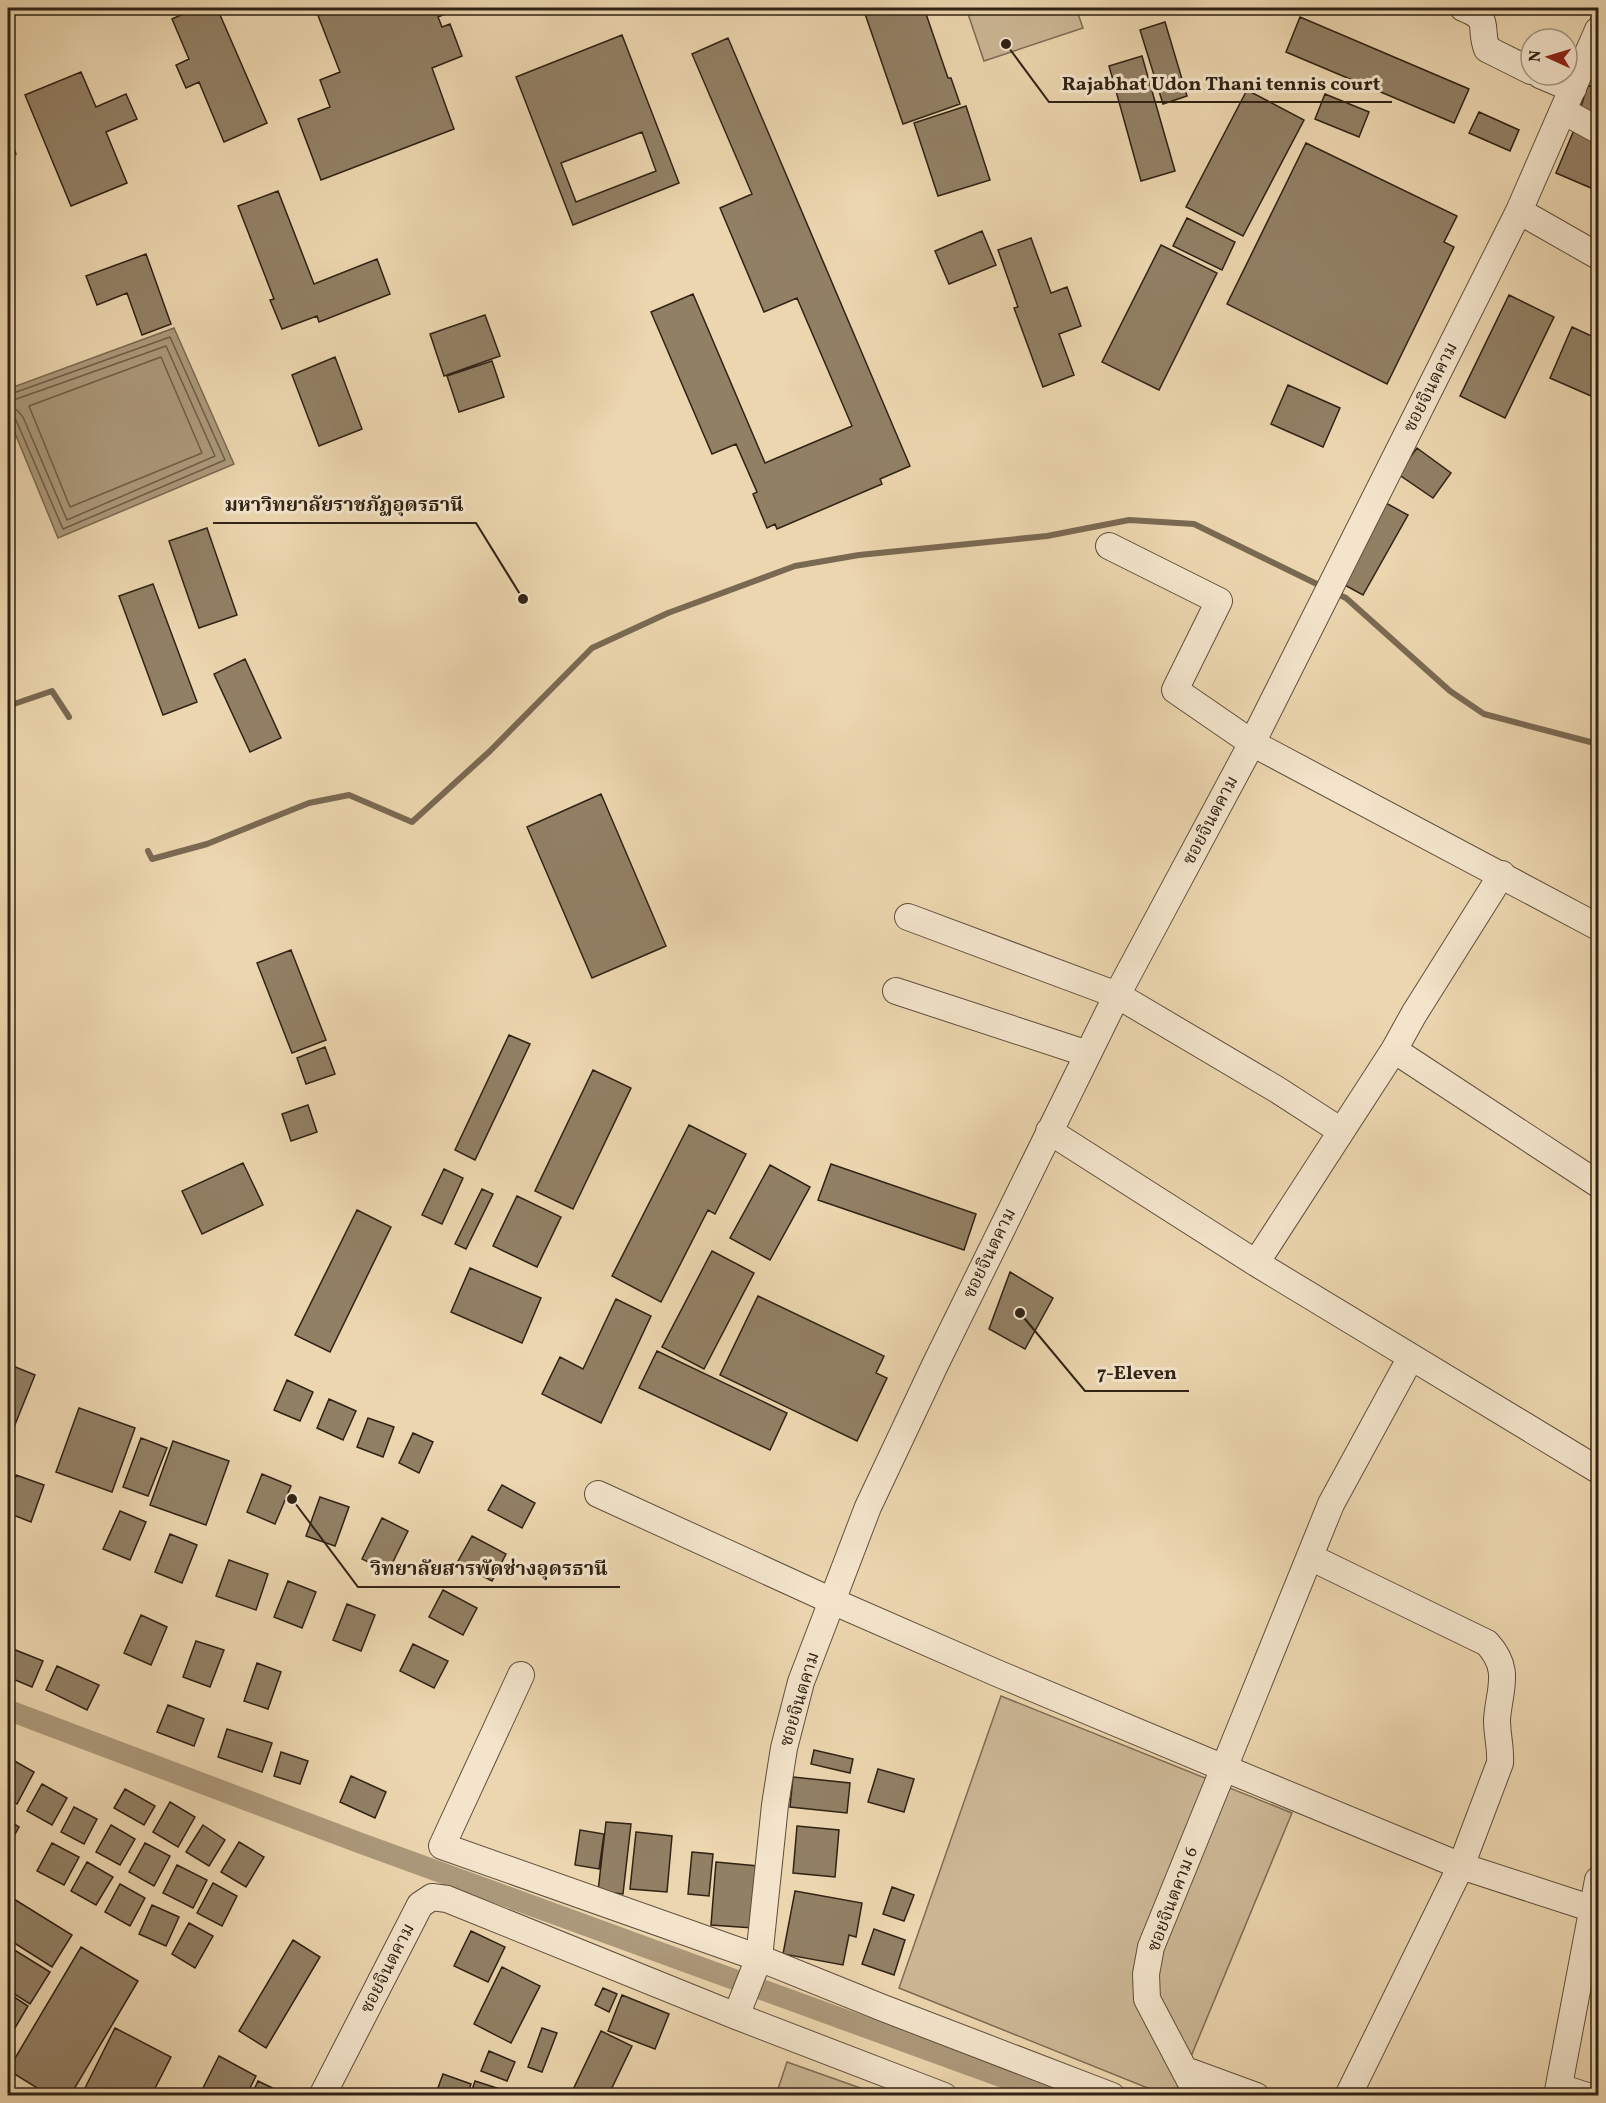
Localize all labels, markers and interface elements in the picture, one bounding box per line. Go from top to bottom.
north arrow [1519,27,1579,87]
text: N [1525,49,1547,63]
callout: Rajabhat Udon Thani tennis court [1049,64,1392,102]
text: Rajabhat Udon Thani tennis court [1062,71,1381,99]
street label: ซอยจินตคาม [1398,338,1465,437]
callout: มหาวิทยาลัยราชภัฏอุดรธานี [213,485,476,523]
text: มหาวิทยาลัยราชภัฏอุดรธานี [224,492,464,520]
street label: ซอยจินตคาม [1177,772,1245,870]
street label: ซอยจินตคาม [958,1204,1023,1303]
callout: 7-Eleven [1085,1353,1189,1391]
text: 7-Eleven [1097,1360,1177,1388]
callout: วิทยาลัยสารพัดช่างอุดรธานี [358,1549,620,1587]
text: วิทยาลัยสารพัดช่างอุดรธานี [370,1556,608,1584]
street label: ซอยจินตคาม [774,1649,827,1750]
street label: ซอยจินตคาม 6 [1142,1843,1205,1956]
street label: ซอยจินตคาม [355,1919,422,2018]

